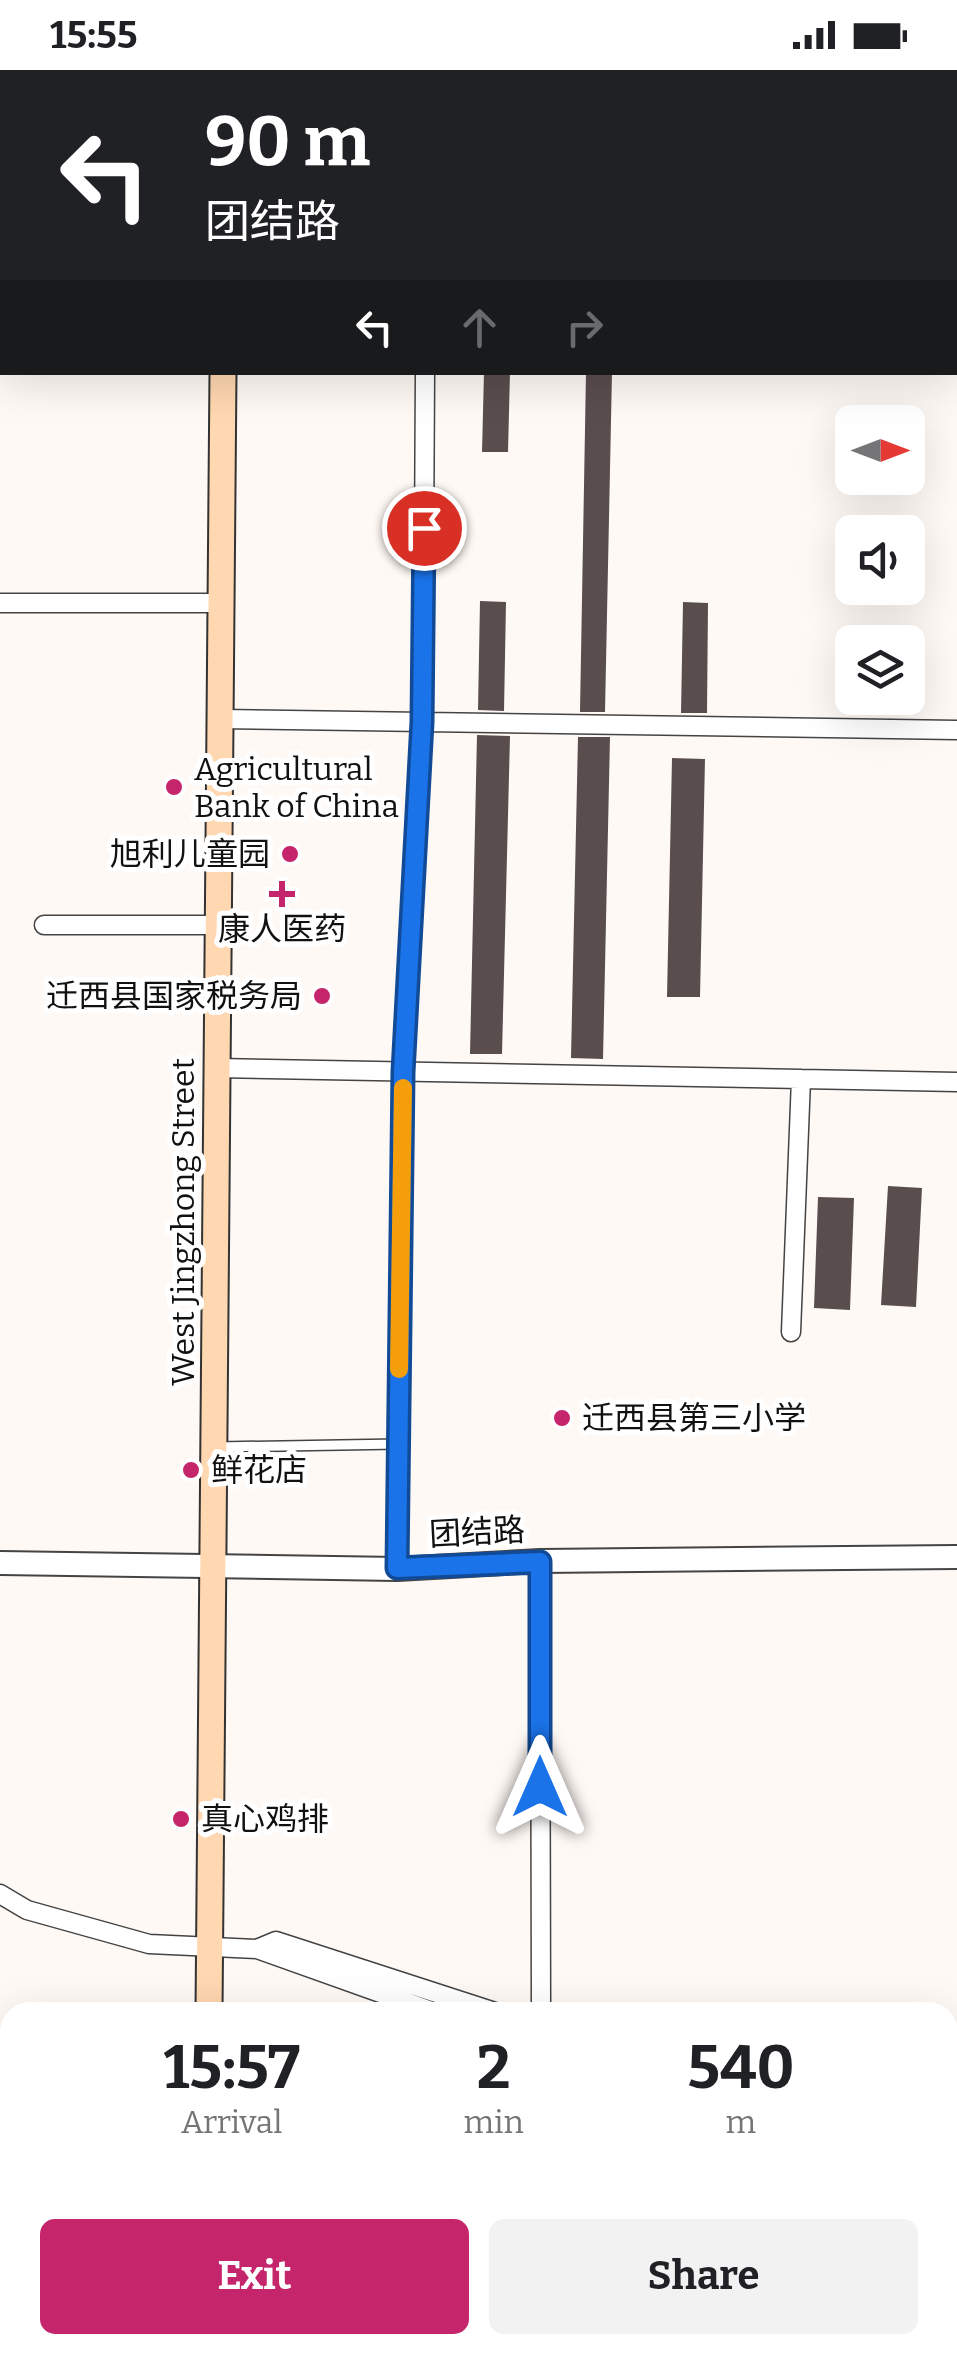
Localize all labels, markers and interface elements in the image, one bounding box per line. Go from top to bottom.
text: 15:55 [50,12,138,58]
text: 90 m [205,100,370,184]
icon: left [40,110,170,240]
text: 团结路 [205,195,340,249]
icon: left [347,300,402,355]
icon: ahead [452,300,507,355]
icon: right [557,300,612,355]
north arrow [835,405,925,495]
map controls [835,405,925,715]
pin [382,486,467,571]
icon: arrive [397,501,452,556]
button: sound [835,515,925,605]
button: layers [835,625,925,715]
place label: Agricultural Bank of China [194,750,399,825]
marker: Agricultural Bank of China [163,776,185,798]
place label: 旭利儿童园 [110,835,270,873]
marker: 旭利儿童园 [279,843,301,865]
marker: 康人医药 [271,883,293,905]
place label: 康人医药 [218,910,346,948]
place label: 迁西县国家税务局 [46,977,302,1015]
marker: 迁西县国家税务局 [311,985,333,1007]
street label: West Jingzhong Street [164,1058,202,1386]
place label: 迁西县第三小学 [582,1399,806,1437]
marker: 迁西县第三小学 [551,1407,573,1429]
place label: 鲜花店 [211,1451,307,1489]
marker: 鲜花店 [180,1459,202,1481]
street label: 团结路 [428,1511,526,1553]
position arrow [488,1735,592,1839]
place label: 真心鸡排 [201,1800,329,1838]
marker: 真心鸡排 [170,1808,192,1830]
text: 15:57 [163,2032,300,2104]
text: 2 [477,2032,510,2104]
text: 540 [687,2032,795,2104]
text: Arrival [181,2103,282,2141]
text: min [463,2103,524,2141]
text: m [726,2103,756,2141]
button: Exit [40,2219,469,2334]
button: Share [489,2219,918,2334]

